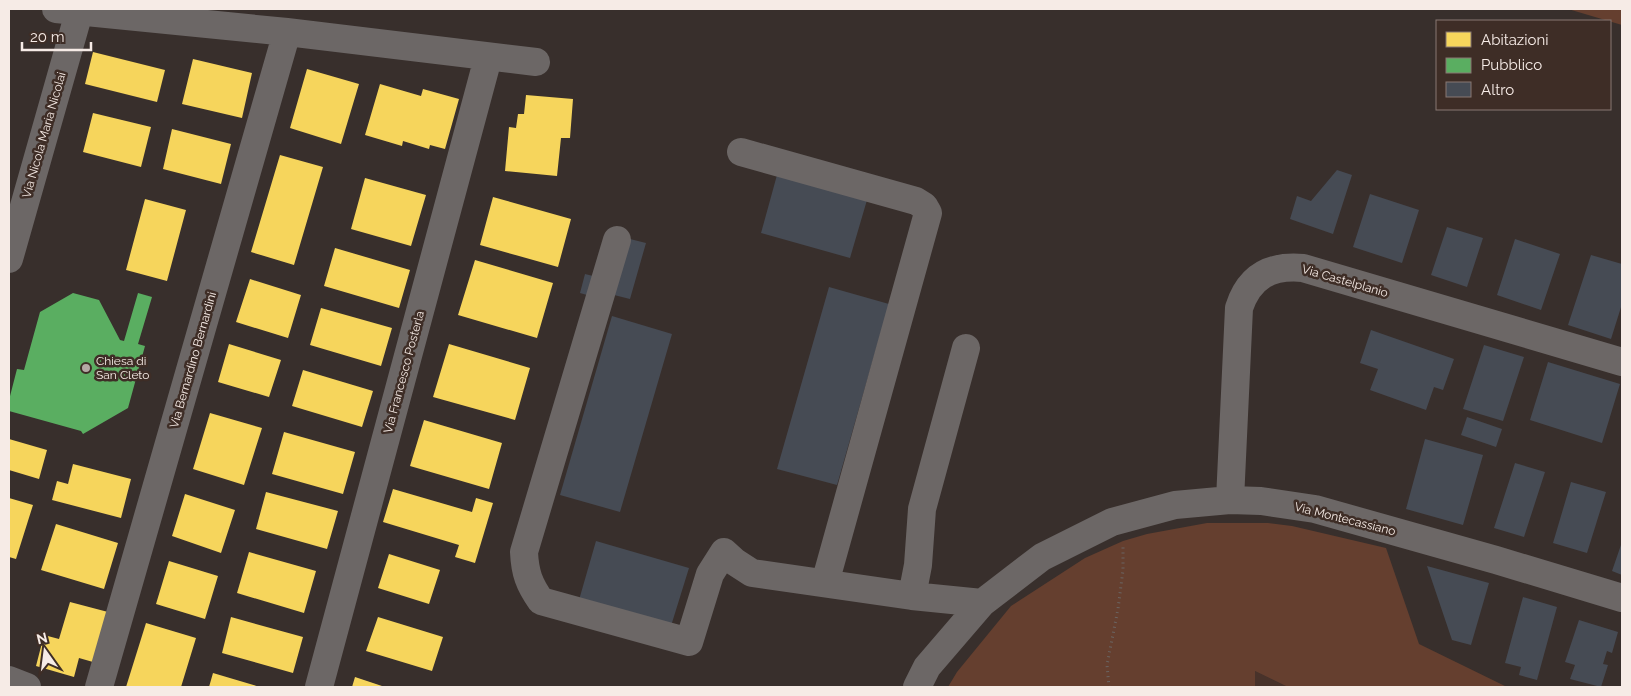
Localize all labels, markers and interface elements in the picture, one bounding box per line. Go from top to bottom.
scale bar [22,20,91,52]
legend [1436,20,1611,110]
text: 20 m [30,28,65,46]
text: Abitazioni [1481,31,1548,49]
text: Pubblico [1481,56,1542,74]
street label: Via Nicola Maria Nicolai [19,70,69,200]
text: Altro [1481,81,1514,99]
street label: Via Castelplanio [1300,262,1390,300]
street label: Via Bernardino Bernardini [167,290,219,430]
street label: Via Francesco Posterla [381,309,427,435]
place label: Chiesa di San Cleto [96,354,149,382]
marker: Chiesa di San Cleto [80,362,92,374]
street label: Via Montecassiano [1293,500,1397,538]
north arrow [20,626,70,676]
text: N [35,629,49,647]

